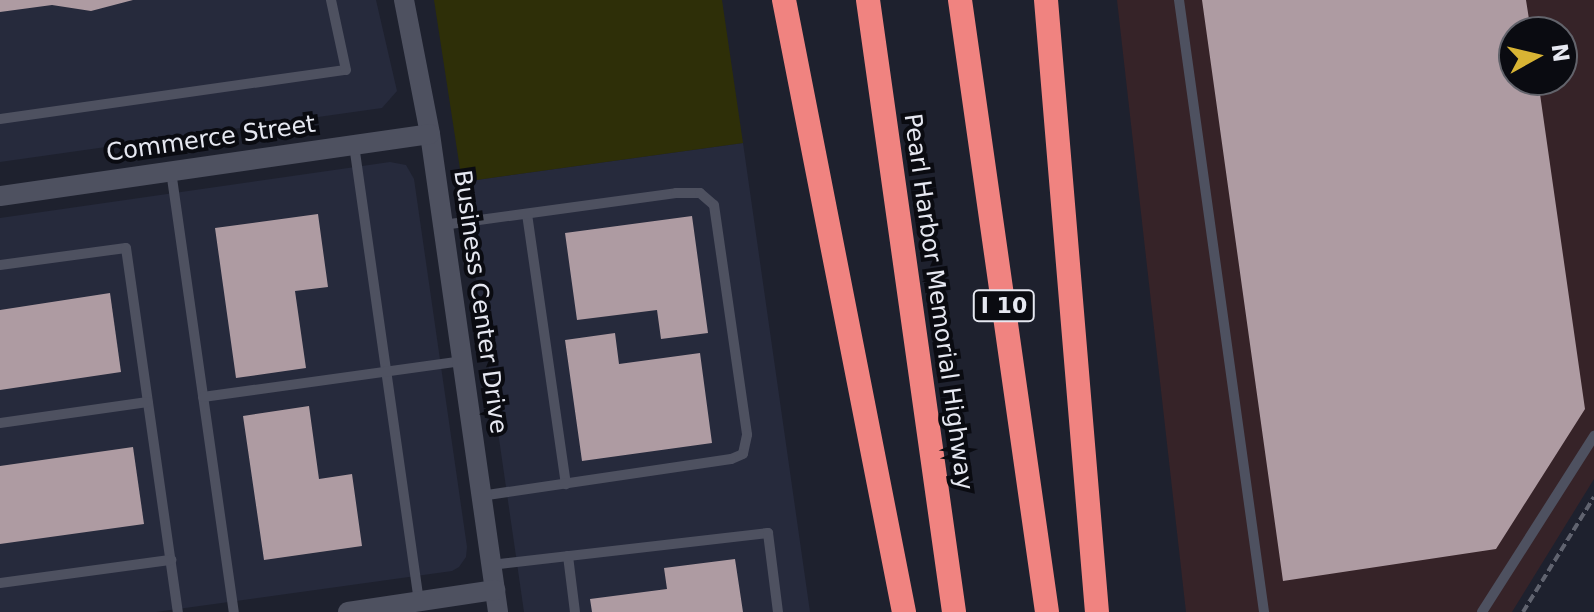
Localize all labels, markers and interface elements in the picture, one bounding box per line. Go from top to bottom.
north arrow [1498,16,1578,96]
text: N [1547,42,1574,64]
street label: Commerce Street [105,110,317,168]
street label: Pearl Harbor Memorial Highway [897,112,979,492]
street label: Business Center Drive [447,168,513,436]
road number: I 10 [972,288,1036,324]

